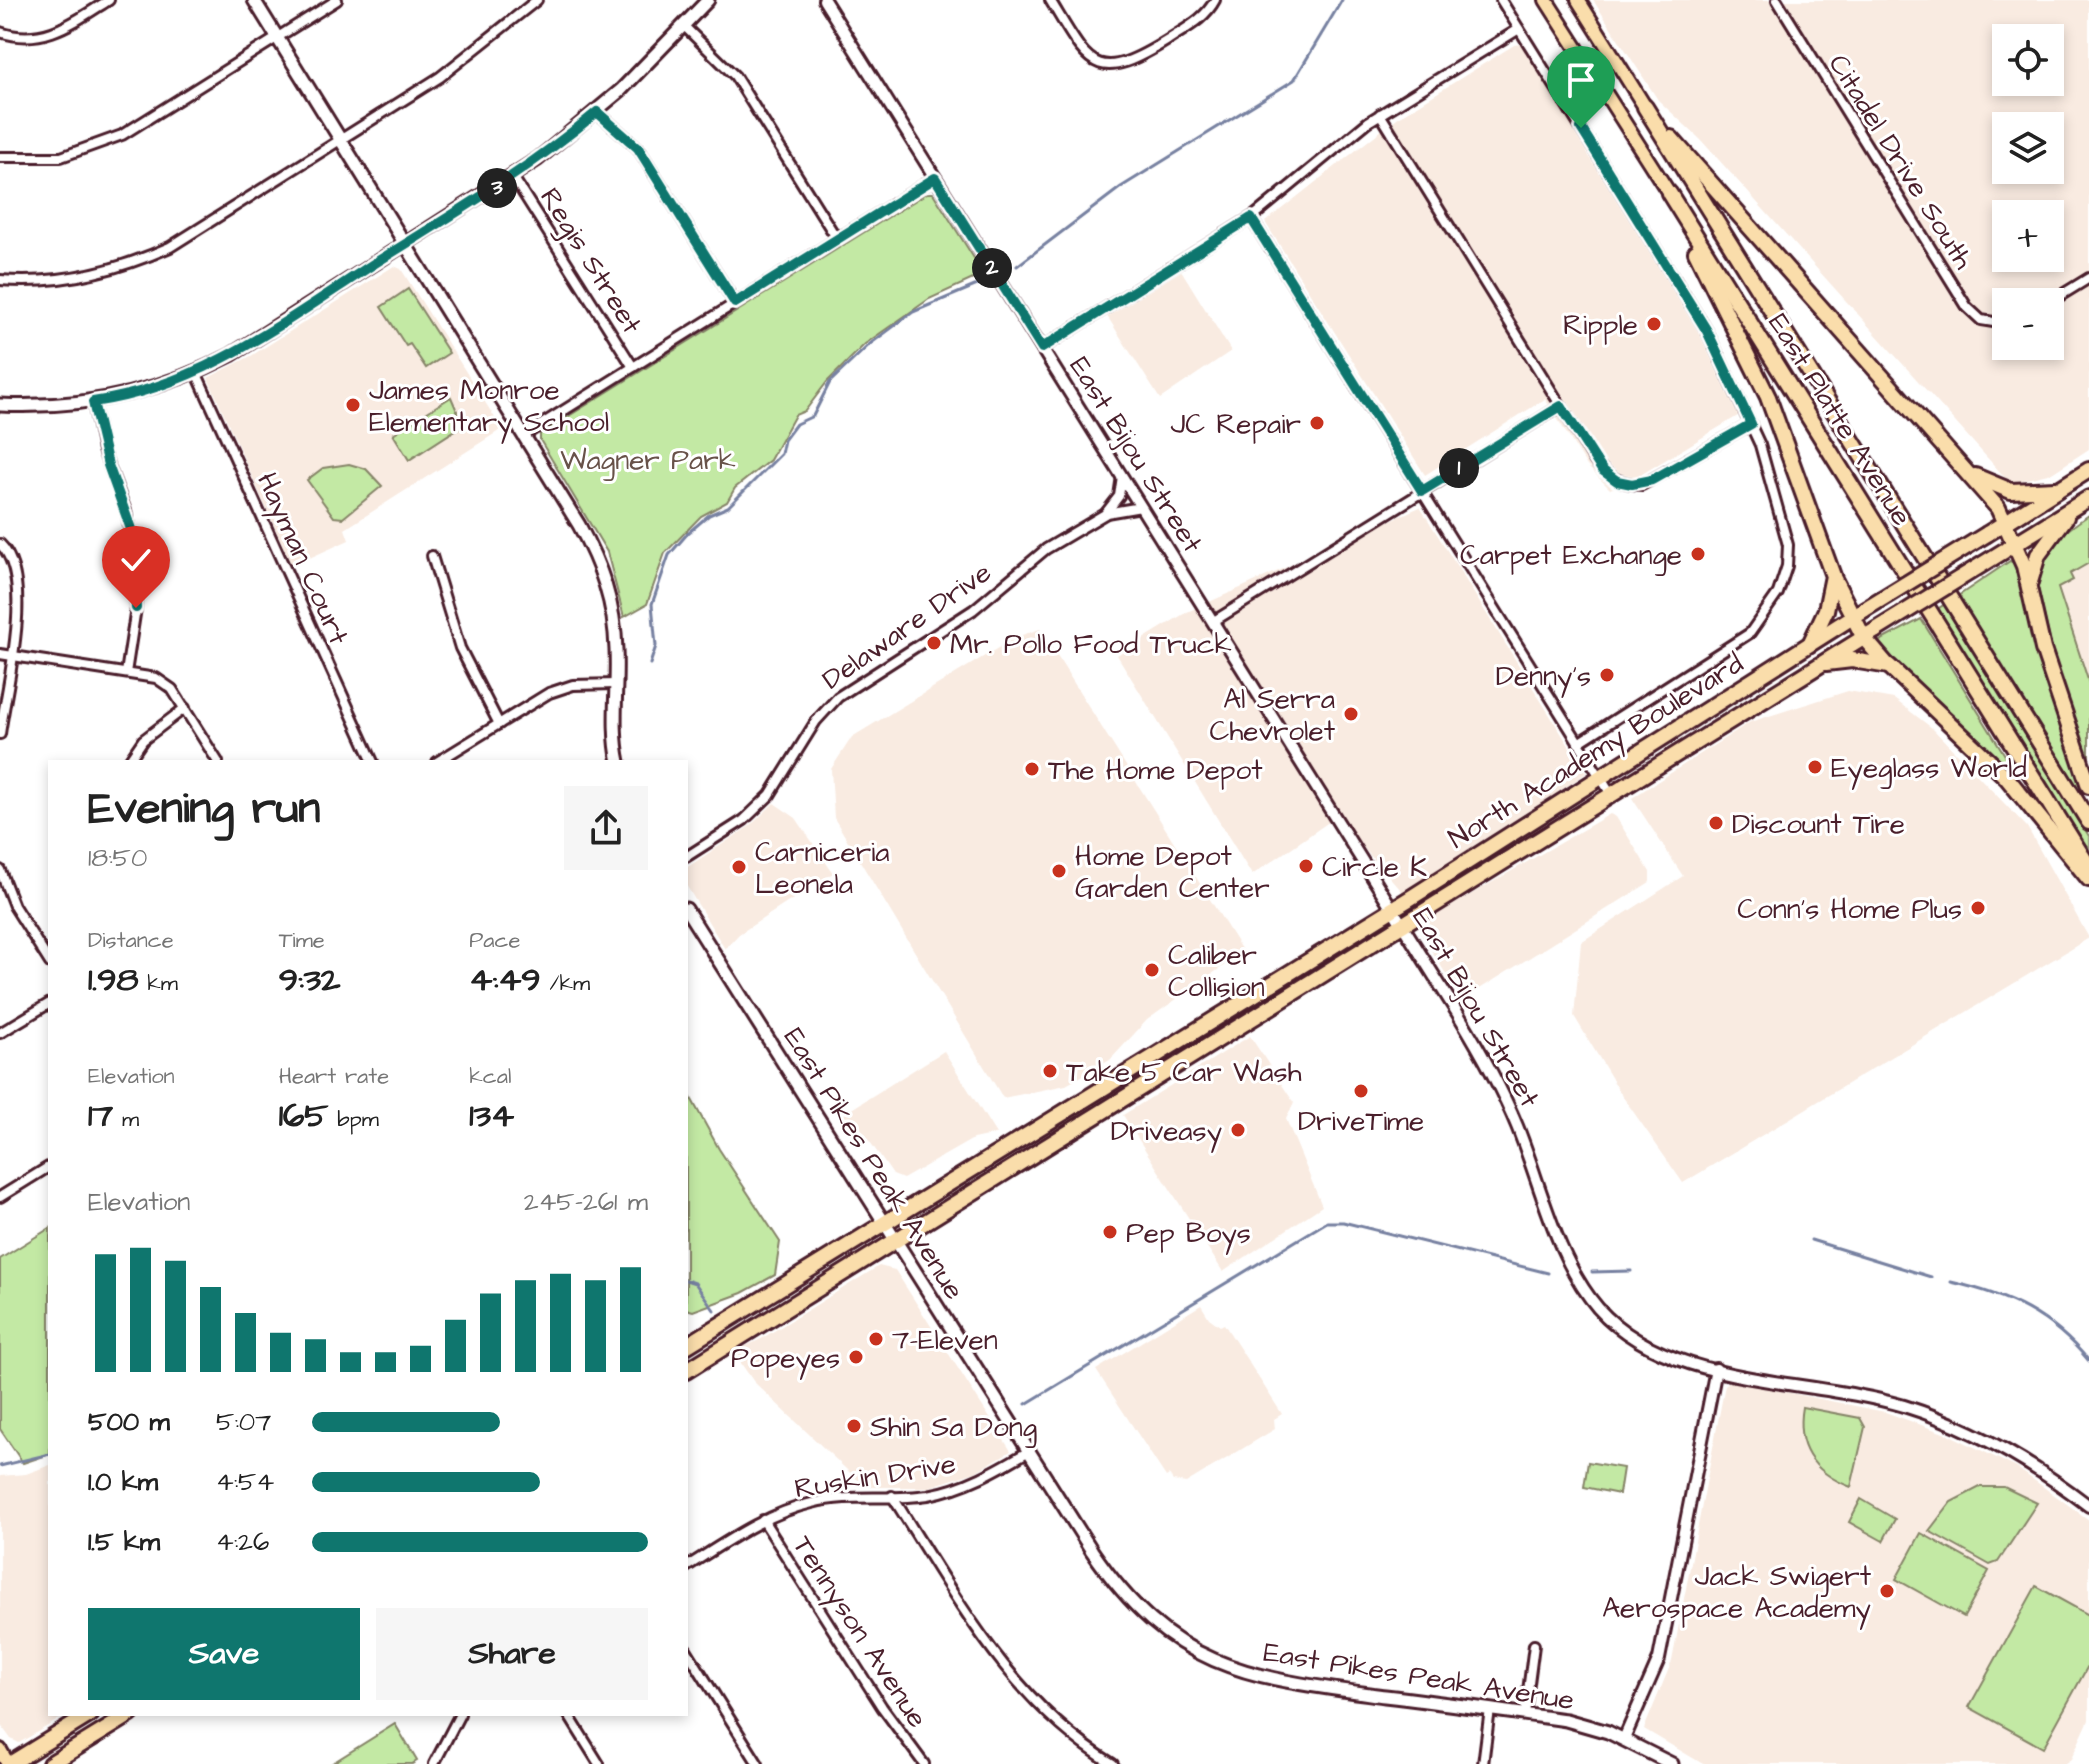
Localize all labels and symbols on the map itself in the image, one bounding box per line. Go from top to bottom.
pin [1547,46,1615,128]
street label: Citadel Drive South [1819,47,1983,277]
pin: 3 [477,168,517,208]
street label: Regis Street [530,180,651,342]
pin: 2 [972,248,1012,288]
place label: Ripple [1563,306,1638,345]
street label: East Platte Avenue [1759,306,1921,534]
marker: Ripple [1645,315,1663,333]
street label: East Bijou Street [1060,349,1212,561]
place label: James Monroe Elementary School [369,371,609,444]
marker: James Monroe Elementary School [344,396,362,414]
place label: JC Repair [1171,405,1301,444]
marker: JC Repair [1308,414,1326,432]
park label: Wagner Park [560,441,736,481]
pin: 1 [1439,448,1479,488]
street label: Hayman Court [245,466,358,652]
pin [102,526,170,608]
place label: Carpet Exchange [1460,536,1682,576]
marker: Carpet Exchange [1689,545,1707,563]
street label: Delaware Drive [815,553,999,699]
place label: Mr. Pollo Food Truck [950,625,1232,664]
marker: Mr. Pollo Food Truck [925,634,943,652]
street label: North Academy Boulevard [1441,644,1752,860]
place label: Denny's [1496,657,1591,698]
marker: Denny's [1598,666,1616,684]
place label: Al Serra Chevrolet [1210,680,1336,751]
marker: Al Serra Chevrolet [1342,705,1360,723]
place label: Eyeglass World [1831,749,2027,790]
place label: The Home Depot [1048,751,1263,790]
marker: Eyeglass World [1806,758,1824,776]
marker: The Home Depot [1023,760,1041,778]
place label: Discount Tire [1732,805,1905,844]
marker: Discount Tire [1707,814,1725,832]
place label: Carniceria Leonela [755,833,890,904]
place label: Home Depot Garden Center [1075,837,1270,908]
place label: Circle K [1322,848,1427,887]
marker: Circle K [1297,857,1315,875]
marker: Carniceria Leonela [730,858,748,876]
marker: Home Depot Garden Center [1050,862,1068,880]
place label: Conn's Home Plus [1737,890,1962,929]
marker: Conn's Home Plus [1969,899,1987,917]
street label: East Bijou Street [1403,901,1549,1115]
place label: Caliber Collision [1168,936,1265,1007]
marker: Caliber Collision [1143,961,1161,979]
street label: East Pikes Peak Avenue [774,1020,973,1307]
place label: Take 5 Car Wash [1066,1053,1302,1092]
marker: Take 5 Car Wash [1041,1062,1059,1080]
marker: DriveTime [1352,1082,1370,1100]
place label: DriveTime [1298,1102,1424,1141]
place label: Driveasy [1111,1112,1222,1153]
marker: Driveasy [1229,1121,1247,1139]
place label: Pep Boys [1126,1214,1251,1255]
marker: Pep Boys [1101,1223,1119,1241]
place label: 7-Eleven [892,1321,998,1360]
marker: 7-Eleven [867,1330,885,1348]
place label: Popeyes [731,1339,840,1380]
marker: Popeyes [847,1348,865,1366]
place label: Shin Sa Dong [870,1408,1037,1448]
marker: Shin Sa Dong [845,1417,863,1435]
street label: Ruskin Drive [792,1445,958,1508]
street label: Tennyson Avenue [781,1528,937,1737]
place label: Jack Swigert Aerospace Academy [1602,1557,1872,1630]
marker: Jack Swigert Aerospace Academy [1878,1582,1896,1600]
street label: East Pikes Peak Avenue [1261,1633,1577,1720]

